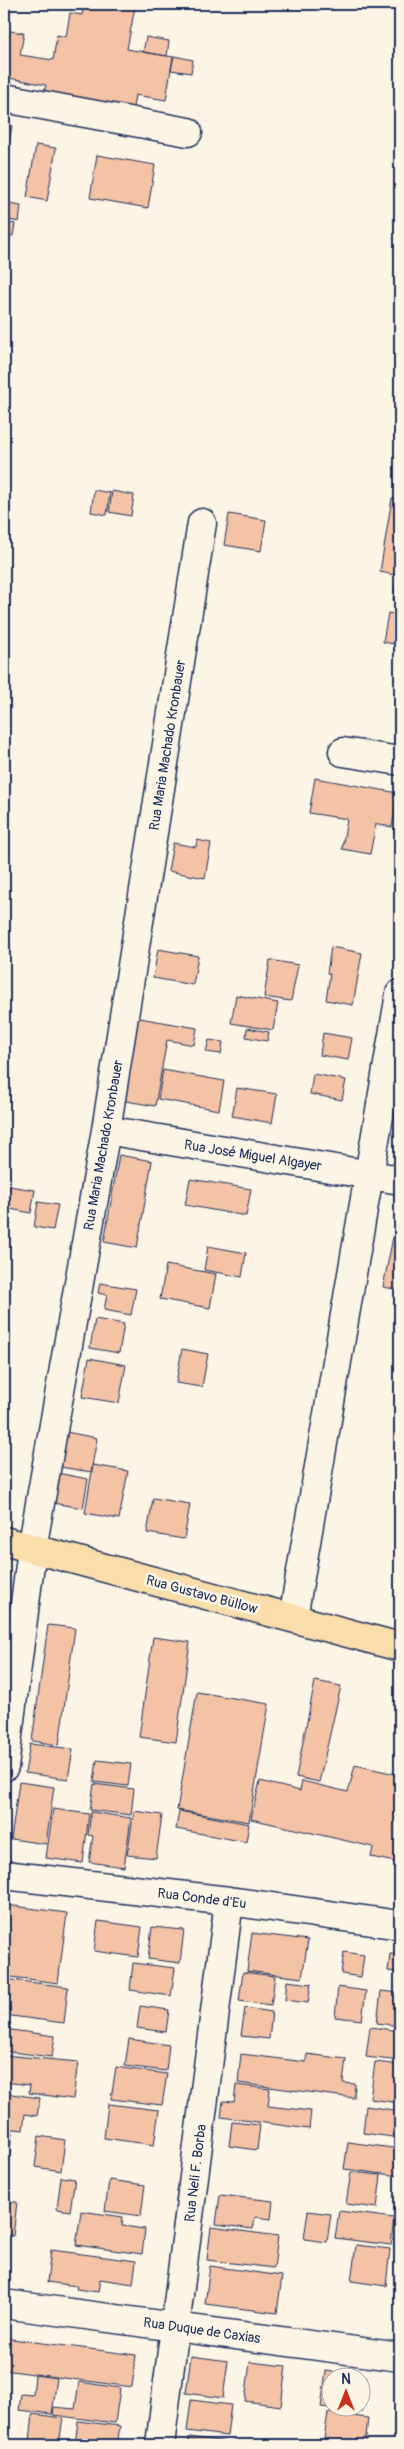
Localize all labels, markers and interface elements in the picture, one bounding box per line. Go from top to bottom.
street label: Rua Maria Machado Kronbauer [146,658,189,832]
street label: Rua Maria Machado Kronbauer [80,1059,127,1232]
street label: Rua José Miguel Algayer [183,1136,323,1175]
street label: Rua Gustavo Büllow [144,1571,260,1618]
street label: Rua Conde d'Eu [156,1885,247,1912]
street label: Rua Neli F. Borba [181,2123,210,2223]
street label: Rua Duque de Caxias [142,2314,262,2347]
north arrow [322,2366,372,2416]
text: N [341,2371,351,2388]

